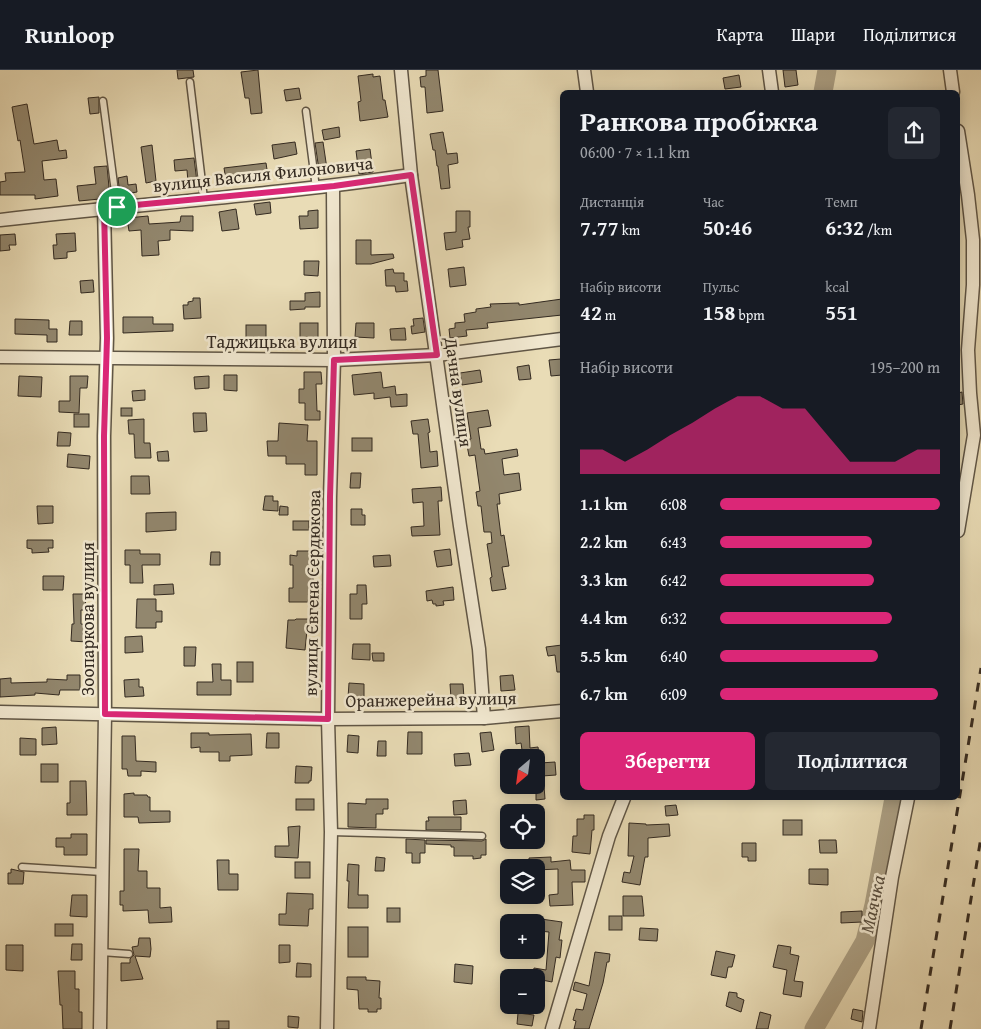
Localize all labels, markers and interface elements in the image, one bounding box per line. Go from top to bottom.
text: Runloop [25,17,114,52]
text: Карта [717,21,763,48]
text: Шари [791,21,835,48]
text: Поділитися [863,21,956,48]
text: Ранкова пробіжка [580,100,818,141]
button: share [888,107,940,159]
text: 06:00 · 7 × 1.1 km [580,140,690,164]
street label: вулиця Василя Филоновича [152,149,375,199]
pin [96,186,138,228]
text: Дистанція [580,192,644,212]
text: Час [703,192,724,212]
text: Темп [825,192,858,212]
icon: arrive [103,193,131,221]
text: 7.77 [580,212,619,243]
text: 50:46 [703,212,752,243]
text: 6:32 [825,212,864,243]
text: km [619,220,640,240]
text: /km [864,220,892,240]
text: Набір висоти [580,277,661,297]
text: Пульс [703,277,739,297]
text: kcal [825,277,849,297]
text: 42 [580,297,602,328]
text: 158 [703,297,735,328]
text: 551 [825,297,858,328]
text: m [602,305,616,325]
text: bpm [735,305,765,325]
street label: Таджицька вулиця [207,328,357,355]
street label: Дачна вулиця [438,334,480,449]
text: Набір висоти [580,355,673,379]
text: 195–200 m [870,355,940,379]
street label: вулиця Євгена Сердюкова [297,489,327,696]
text: 1.1 km [580,492,627,516]
text: 6:08 [660,492,687,516]
text: 2.2 km [580,530,627,554]
text: 6:43 [660,530,687,554]
street label: Зоопаркова вулиця [74,542,101,696]
text: 3.3 km [580,568,627,592]
text: 6:42 [660,568,687,592]
text: 4.4 km [580,606,627,630]
text: 6:32 [660,606,687,630]
text: 5.5 km [580,644,627,668]
text: 6:40 [660,644,687,668]
text: 6.7 km [580,682,627,706]
text: 6:09 [660,682,687,706]
street label: Оранжерейна вулиця [345,684,517,714]
button: Зберегти [580,732,755,790]
button: Поділитися [765,732,940,790]
north arrow [500,749,545,794]
map controls [500,749,545,1014]
button: locate [500,804,545,849]
button: layers [500,859,545,904]
water label: Маячка [852,872,892,936]
button: + [500,914,545,959]
button: − [500,969,545,1014]

